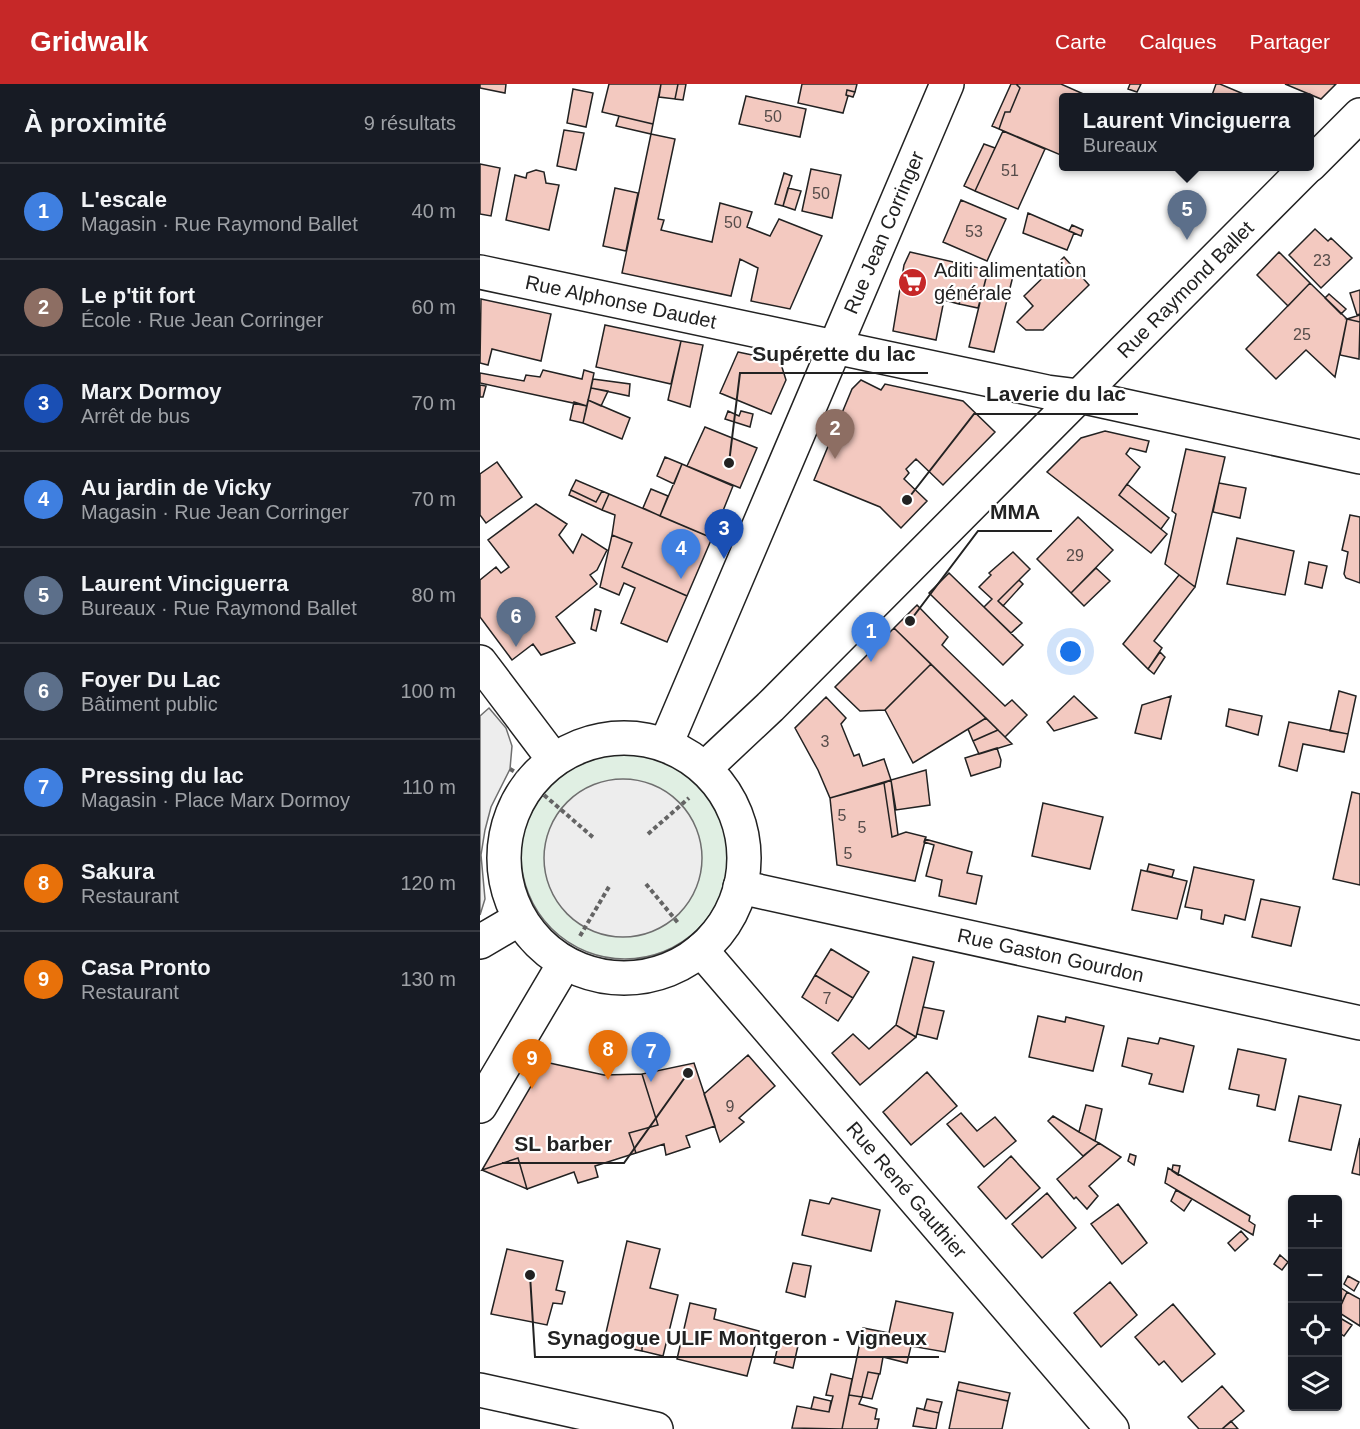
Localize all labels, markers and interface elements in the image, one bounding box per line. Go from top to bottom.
text: Gridwalk [30,26,148,57]
text: Carte [1055,30,1106,53]
text: Calques [1139,30,1216,53]
text: Partager [1249,30,1330,53]
popup [1059,93,1314,171]
text: À proximité [24,108,167,138]
house number: 50 [764,108,782,125]
text: Laurent Vinciguerra [1083,108,1290,133]
text: 9 résultats [364,112,456,134]
text: Bureaux [1083,134,1157,156]
street label: Rue Jean Corringer [839,147,928,317]
house number: 51 [1001,162,1019,179]
house number: 50 [812,185,830,202]
text: L'escale [81,187,167,212]
pin: 5 [1168,190,1206,240]
text: 1 [38,200,49,222]
text: 40 m [412,200,456,222]
text: Magasin · Rue Raymond Ballet [81,213,358,235]
house number: 50 [724,214,742,231]
street label: Rue Raymond Ballet [1113,216,1258,362]
house number: 53 [965,223,983,240]
house number: 23 [1313,252,1331,269]
place label: Aditi alimentation générale [934,259,1086,304]
supermarket icon: Aditi alimentation générale [897,266,929,298]
street label: Rue Alphonse Daudet [523,271,719,333]
text: Le p'tit fort [81,283,195,308]
text: 2 [38,296,49,318]
text: 60 m [412,296,456,318]
text: École · Rue Jean Corringer [81,309,323,331]
house number: 25 [1293,326,1311,343]
callout: Supérette du lac [740,334,928,373]
text: Supérette du lac [752,342,916,365]
callout: Laverie du lac [974,375,1138,414]
text: Marx Dormoy [81,379,222,404]
text: Laverie du lac [986,382,1126,405]
text: 3 [38,392,49,414]
text: 70 m [412,392,456,414]
text: Arrêt de bus [81,405,190,427]
pin: 2 [816,410,854,459]
text: Au jardin de Vicky [81,475,271,500]
text: 4 [38,488,49,510]
text: 70 m [412,488,456,510]
callout: MMA [978,492,1052,531]
text: MMA [990,500,1040,523]
text: Magasin · Rue Jean Corringer [81,501,349,523]
pin: 3 [704,510,744,559]
pin: 4 [662,530,700,579]
house number: 29 [1066,547,1084,564]
text: Laurent Vinciguerra [81,571,288,596]
text: 5 [38,584,49,606]
text: 80 m [412,584,456,606]
text: Bureaux · Rue Raymond Ballet [81,597,357,619]
pin: 6 [496,598,536,647]
pin: 1 [852,612,890,662]
your location [1056,637,1085,666]
text: Foyer Du Lac [81,667,220,692]
text: 6 [38,680,49,702]
text: 100 m [400,680,456,702]
text: Bâtiment public [81,693,218,715]
house number: 3 [821,733,830,750]
text: Pressing du lac [81,763,244,788]
text: 7 [38,776,49,798]
text: 110 m [402,776,456,798]
text: Magasin · Place Marx Dormoy [81,789,350,811]
house number: 5 [838,807,847,824]
house number: 5 [858,819,867,836]
house number: 5 [844,845,853,862]
text: Sakura [81,859,154,884]
text: 8 [38,872,49,894]
text: 120 m [400,872,456,894]
text: Restaurant [81,885,179,907]
street label: Rue Gaston Gourdon [955,924,1146,986]
text: Casa Pronto [81,955,211,980]
text: 9 [38,968,49,990]
text: 130 m [400,968,456,990]
text: Restaurant [81,981,179,1003]
house number: 7 [823,990,832,1007]
pin: 8 [588,1030,628,1080]
pin: 7 [632,1032,670,1082]
pin: 9 [512,1040,552,1089]
house number: 9 [726,1098,735,1115]
street label: Rue René Gauthier [842,1117,971,1263]
callout: SL barber [502,1124,624,1163]
text: SL barber [514,1132,612,1155]
map controls [1288,1195,1342,1411]
button: + [1288,1195,1342,1249]
button: − [1288,1249,1342,1303]
button: locate [1288,1303,1342,1357]
callout: Synagogue ULIF Montgeron - Vigneux [535,1318,939,1357]
text: Synagogue ULIF Montgeron - Vigneux [547,1326,927,1349]
button: layers [1288,1357,1342,1411]

